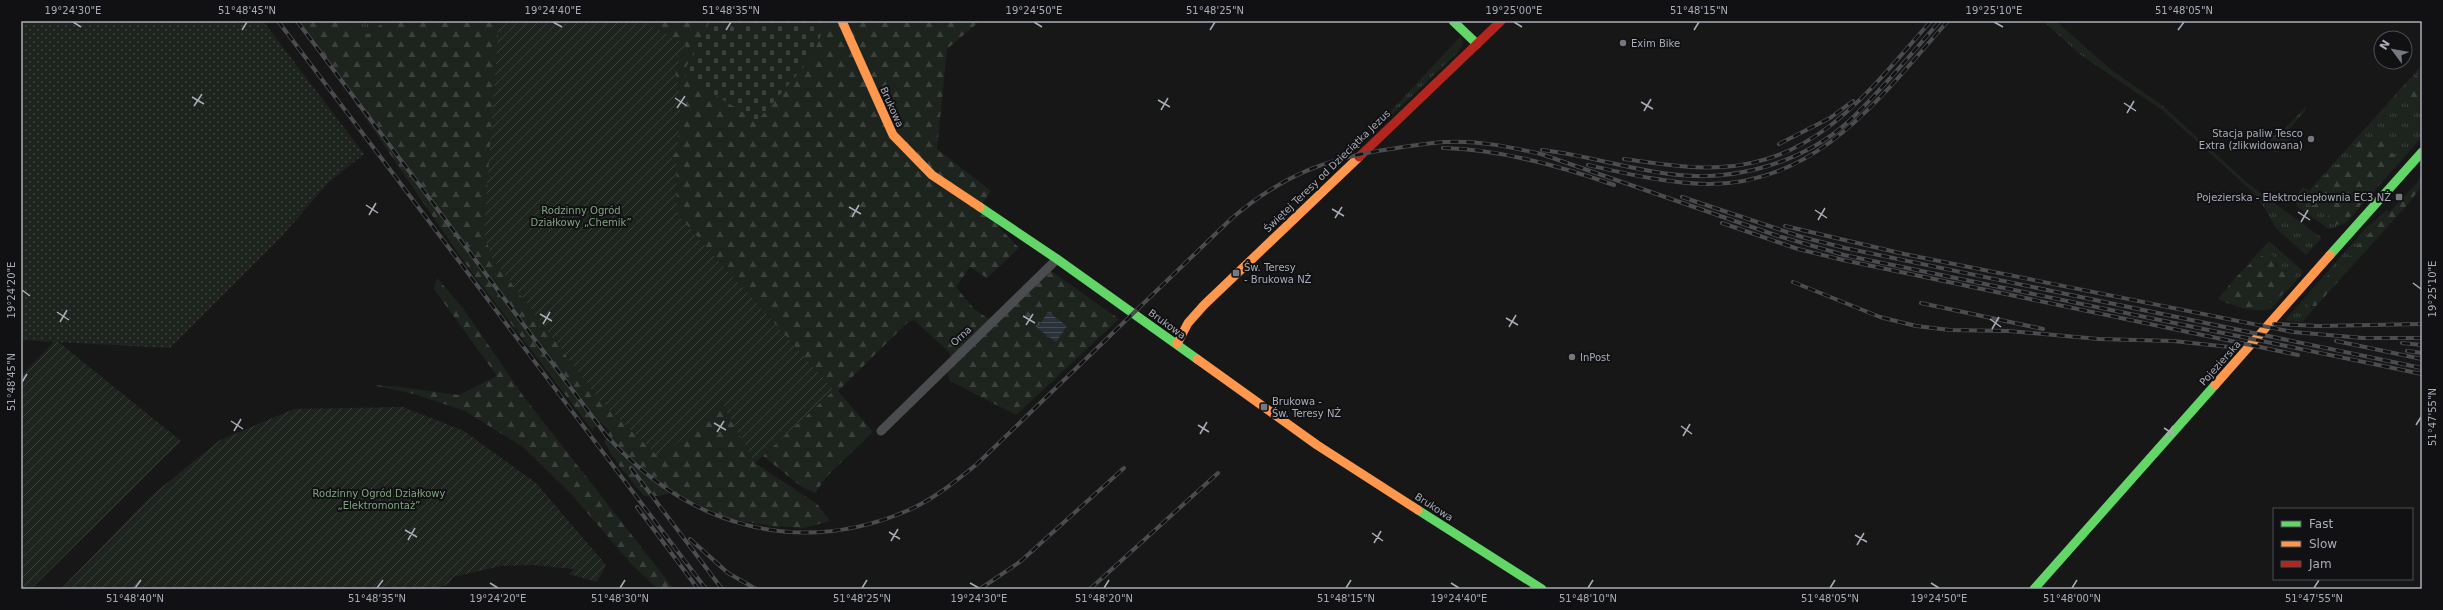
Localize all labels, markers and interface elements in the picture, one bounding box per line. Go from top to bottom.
text: 19°24'30"E [45,5,101,16]
text: 51°48'45"N [218,5,276,16]
text: 19°24'40"E [525,5,581,16]
text: 51°48'35"N [702,5,760,16]
text: 19°24'50"E [1006,5,1062,16]
text: 51°48'25"N [1186,5,1244,16]
text: 19°25'00"E [1486,5,1542,16]
text: 51°48'15"N [1670,5,1728,16]
text: 19°25'10"E [1966,5,2022,16]
text: 51°48'05"N [2155,5,2213,16]
north arrow [2373,30,2413,70]
marker: Exim Bike [1618,38,1628,48]
place label: Exim Bike [1631,38,1680,49]
text: N [2377,38,2393,52]
street label: Brukowa [878,85,906,129]
street label: Świętej Teresy od Dzieciątka Jezus [1261,107,1392,234]
place label: Stacja paliw Tesco Extra (zlikwidowana) [2199,128,2303,151]
marker: Stacja paliw Tesco Extra (zlikwidowana) [2306,134,2316,144]
place label: Pojezierska - Elektrociepłownia EC3 NŻ [2197,191,2391,203]
marker: Pojezierska - Elektrociepłownia EC3 NŻ [2394,192,2404,202]
park label: Rodzinny Ogród Działkowy „Chemik” [530,205,632,228]
place label: Św. Teresy - Brukowa NŻ [1244,261,1312,285]
text: 19°25'10"E [2427,261,2438,317]
text: 19°24'20"E [6,262,17,318]
marker: Św. Teresy - Brukowa NŻ [1231,268,1241,278]
street label: Brukowa [1146,307,1188,341]
street label: Orna [948,324,974,348]
street label: Pojezierska [2197,339,2243,387]
marker: InPost [1567,352,1577,362]
place label: InPost [1580,352,1610,363]
text: 51°48'45"N [6,353,17,411]
text: 51°47'55"N [2427,388,2438,446]
place label: Brukowa - Św. Teresy NŻ [1272,396,1341,419]
marker: Brukowa - Św. Teresy NŻ [1259,402,1269,412]
park label: Rodzinny Ogród Działkowy „Elektromontaż” [313,488,446,511]
street label: Brukowa [1413,491,1455,523]
legend [2273,508,2413,580]
text: Fast [2309,517,2333,531]
text: Slow [2309,537,2337,551]
text: Jam [2308,557,2332,571]
text: 51°48'40"N [106,593,164,604]
text: 51°48'35"N [348,593,406,604]
text: 19°24'20"E [470,593,526,604]
text: 51°48'30"N [591,593,649,604]
text: 51°48'25"N [833,593,891,604]
text: 19°24'30"E [951,593,1007,604]
text: 51°48'20"N [1075,593,1133,604]
text: 51°48'15"N [1317,593,1375,604]
text: 19°24'40"E [1431,593,1487,604]
text: 51°48'10"N [1559,593,1617,604]
text: 51°48'05"N [1801,593,1859,604]
text: 19°24'50"E [1911,593,1967,604]
text: 51°48'00"N [2043,593,2101,604]
text: 51°47'55"N [2285,593,2343,604]

